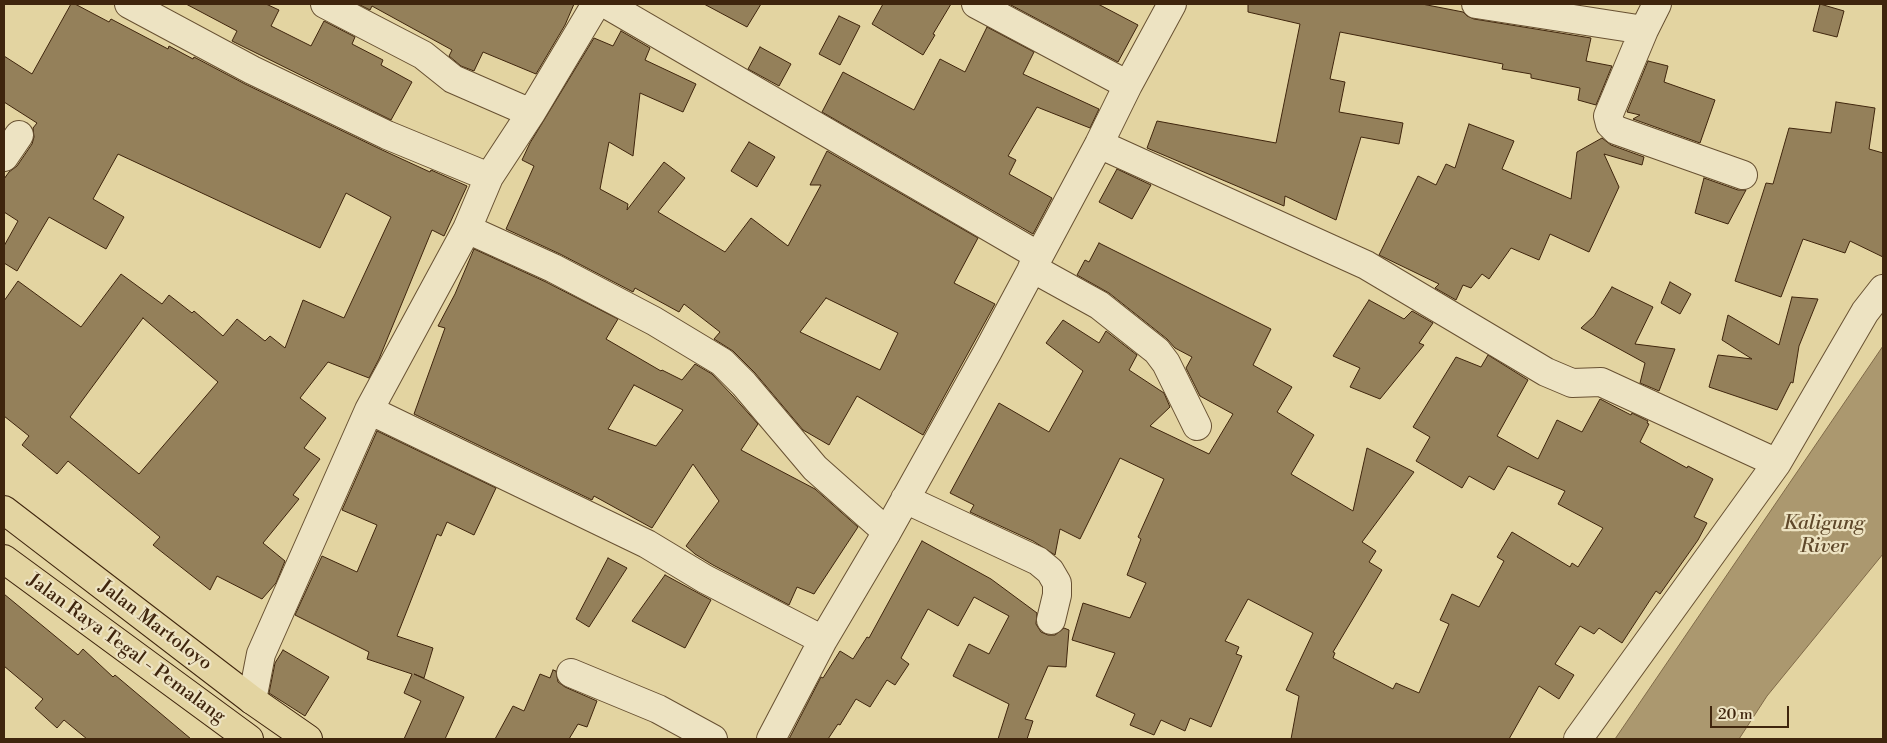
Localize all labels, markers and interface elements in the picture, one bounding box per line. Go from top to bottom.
water label: Kaligung River [1783,512,1865,559]
street label: Jalan Raya Tegal - Pemalang [22,569,230,729]
street label: Jalan Martoloyo [94,576,216,676]
scale bar [1712,696,1791,728]
text: 20 m [1718,705,1753,724]

